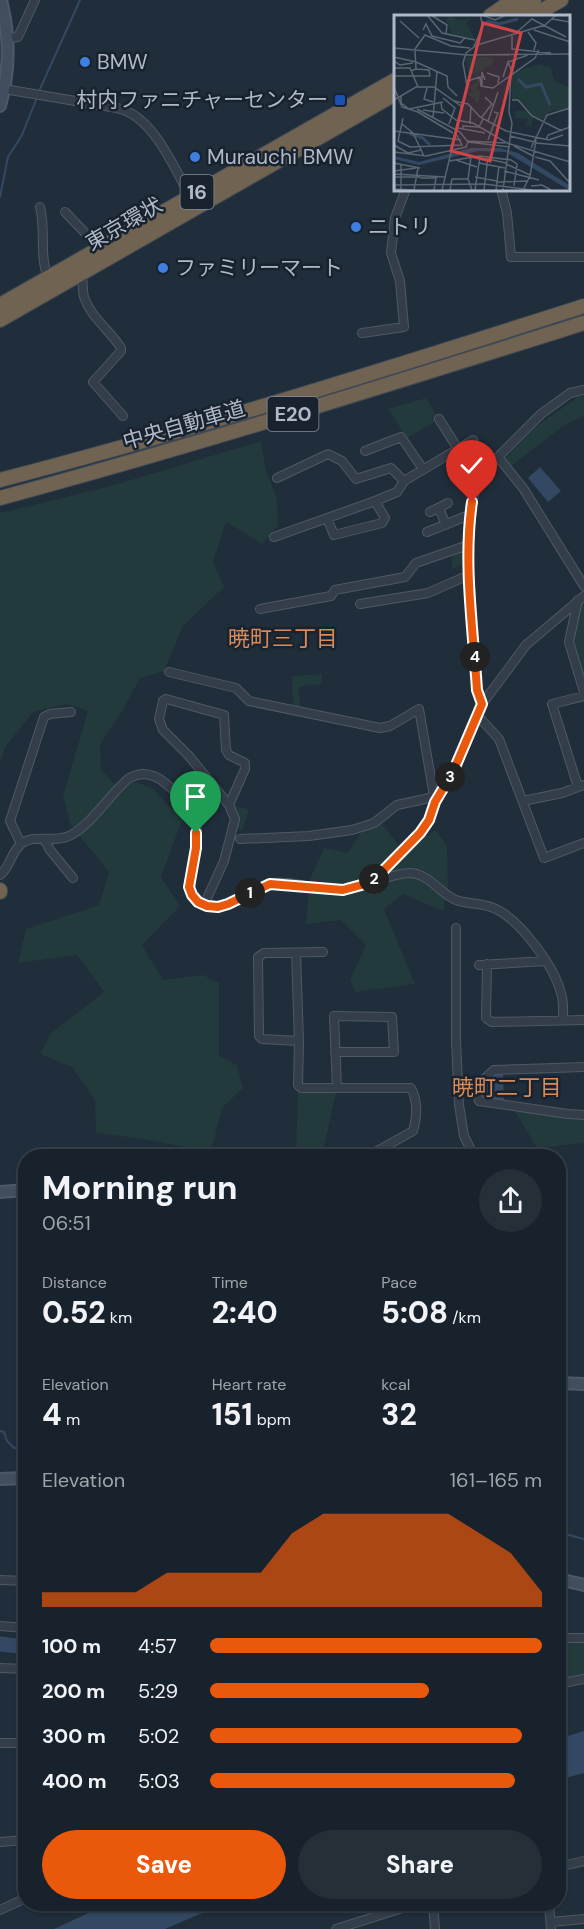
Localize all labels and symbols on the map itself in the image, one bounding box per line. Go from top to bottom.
inset map [394,15,569,190]
place label: BMW [97,48,148,76]
marker: BMW [78,55,92,69]
place label: 村内ファニチャーセンター [76,86,328,114]
marker: 村内ファニチャーセンター [333,93,347,107]
place label: Murauchi BMW [207,143,353,171]
marker: Murauchi BMW [188,150,202,164]
road number: 16 [180,175,214,209]
street label: 東京環状 [81,191,167,257]
place label: ニトリ [368,213,431,241]
marker: ニトリ [349,220,363,234]
place label: ファミリーマート [175,254,343,282]
marker: ファミリーマート [156,261,170,275]
street label: 中央自動車道 [120,394,248,456]
road number: E20 [268,397,318,431]
pin [446,440,497,502]
district label: 暁町三丁目 [228,624,338,653]
pin: 4 [460,642,490,672]
pin: 3 [435,762,465,792]
pin [170,771,221,833]
pin: 2 [359,864,389,894]
pin: 1 [235,878,265,908]
district label: 暁町二丁目 [452,1073,562,1102]

